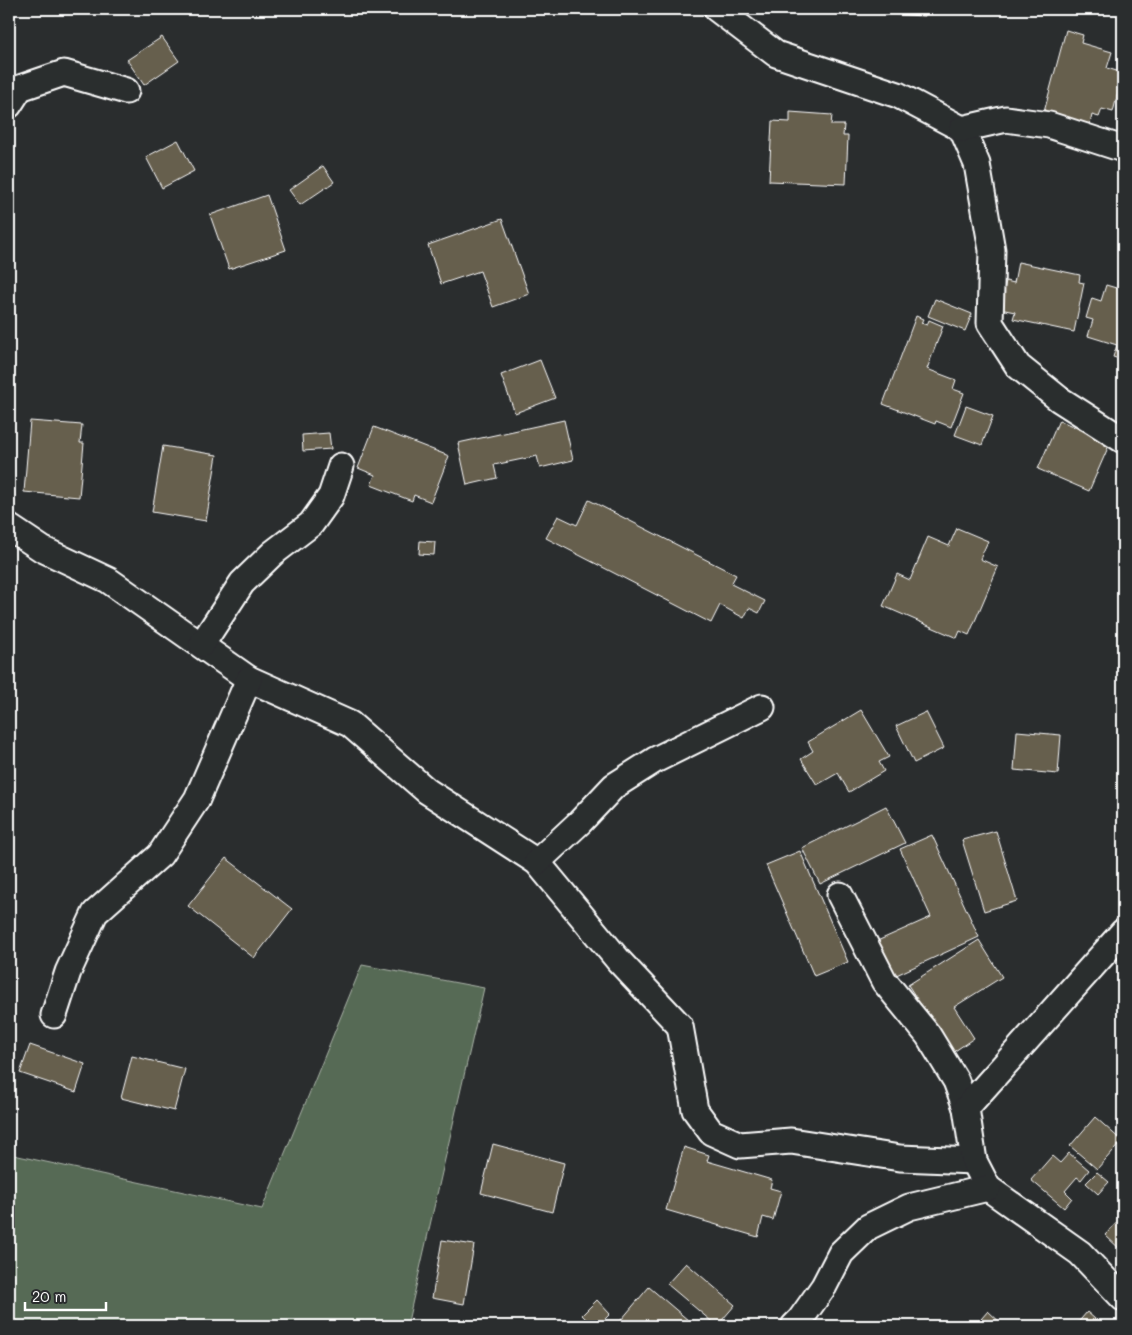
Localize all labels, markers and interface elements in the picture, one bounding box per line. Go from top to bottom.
scale bar [25,1280,106,1312]
text: 20 m [32,1286,66,1306]

